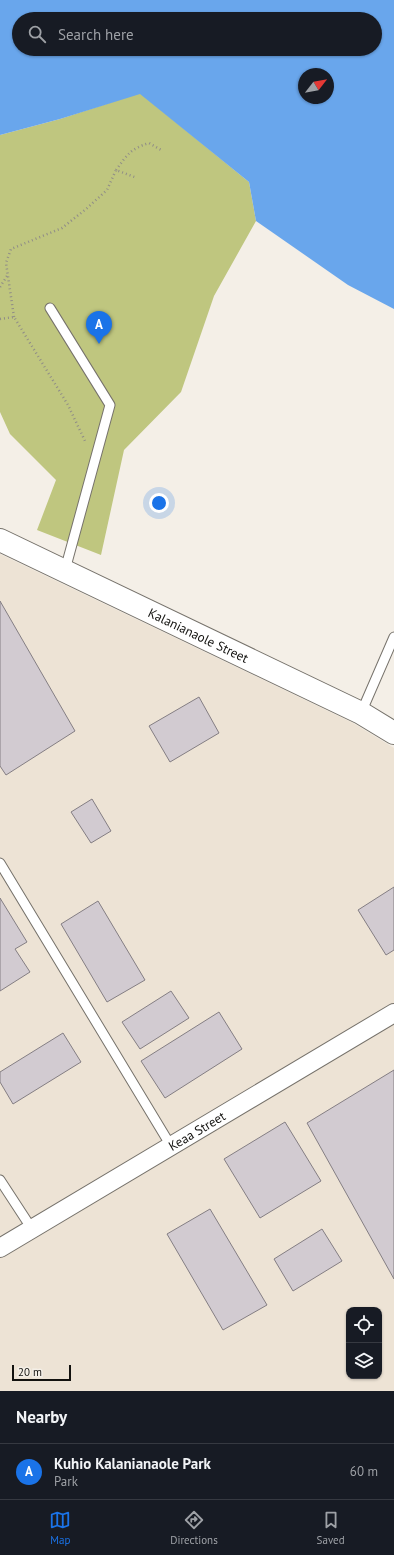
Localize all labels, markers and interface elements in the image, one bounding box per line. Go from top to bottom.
search box [12,12,382,56]
icon: search [26,23,48,45]
text: Search here [58,25,134,44]
north arrow [298,68,334,104]
pin: A [86,311,112,344]
your location [149,493,169,513]
street label: Kalanianaole Street [146,604,252,667]
street label: Keaa Street [165,1107,229,1154]
map controls [346,1307,382,1379]
button: locate [346,1307,382,1343]
button: layers [346,1343,382,1379]
scale bar [12,1363,71,1382]
text: 20 m [18,1365,42,1379]
text: Nearby [16,1406,67,1428]
text: Kuhio Kalanianaole Park [54,1454,211,1473]
text: A [25,1463,33,1480]
text: 60 m [350,1463,378,1480]
text: Park [54,1473,78,1490]
tab: Map [49,1509,71,1547]
tab: Directions [170,1509,218,1547]
tab: Saved [317,1509,345,1547]

